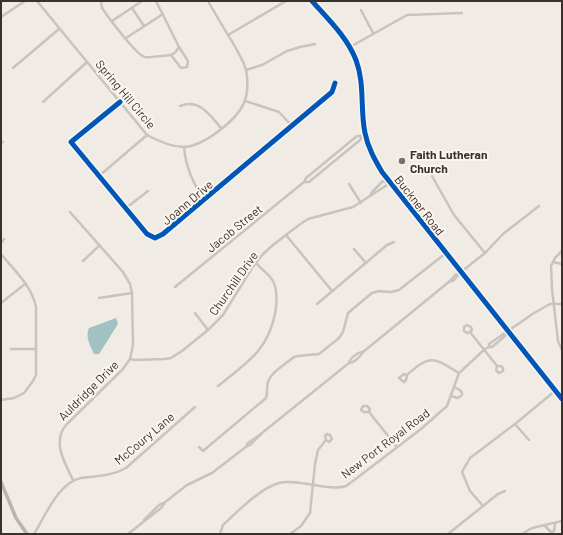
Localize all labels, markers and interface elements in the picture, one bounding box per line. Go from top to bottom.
street label: Spring Hill Circle [93,57,159,131]
place label: Faith Lutheran Church [410,147,488,175]
marker: Faith Lutheran Church [397,156,407,166]
street label: Buckner Road [392,172,448,238]
street label: Joann Drive [159,177,215,227]
street label: Jacob Street [203,201,265,255]
street label: Churchill Drive [206,248,260,318]
street label: Auldridge Drive [55,357,121,423]
street label: New Port Royal Road [338,405,432,481]
street label: McCoury Lane [111,409,177,467]

